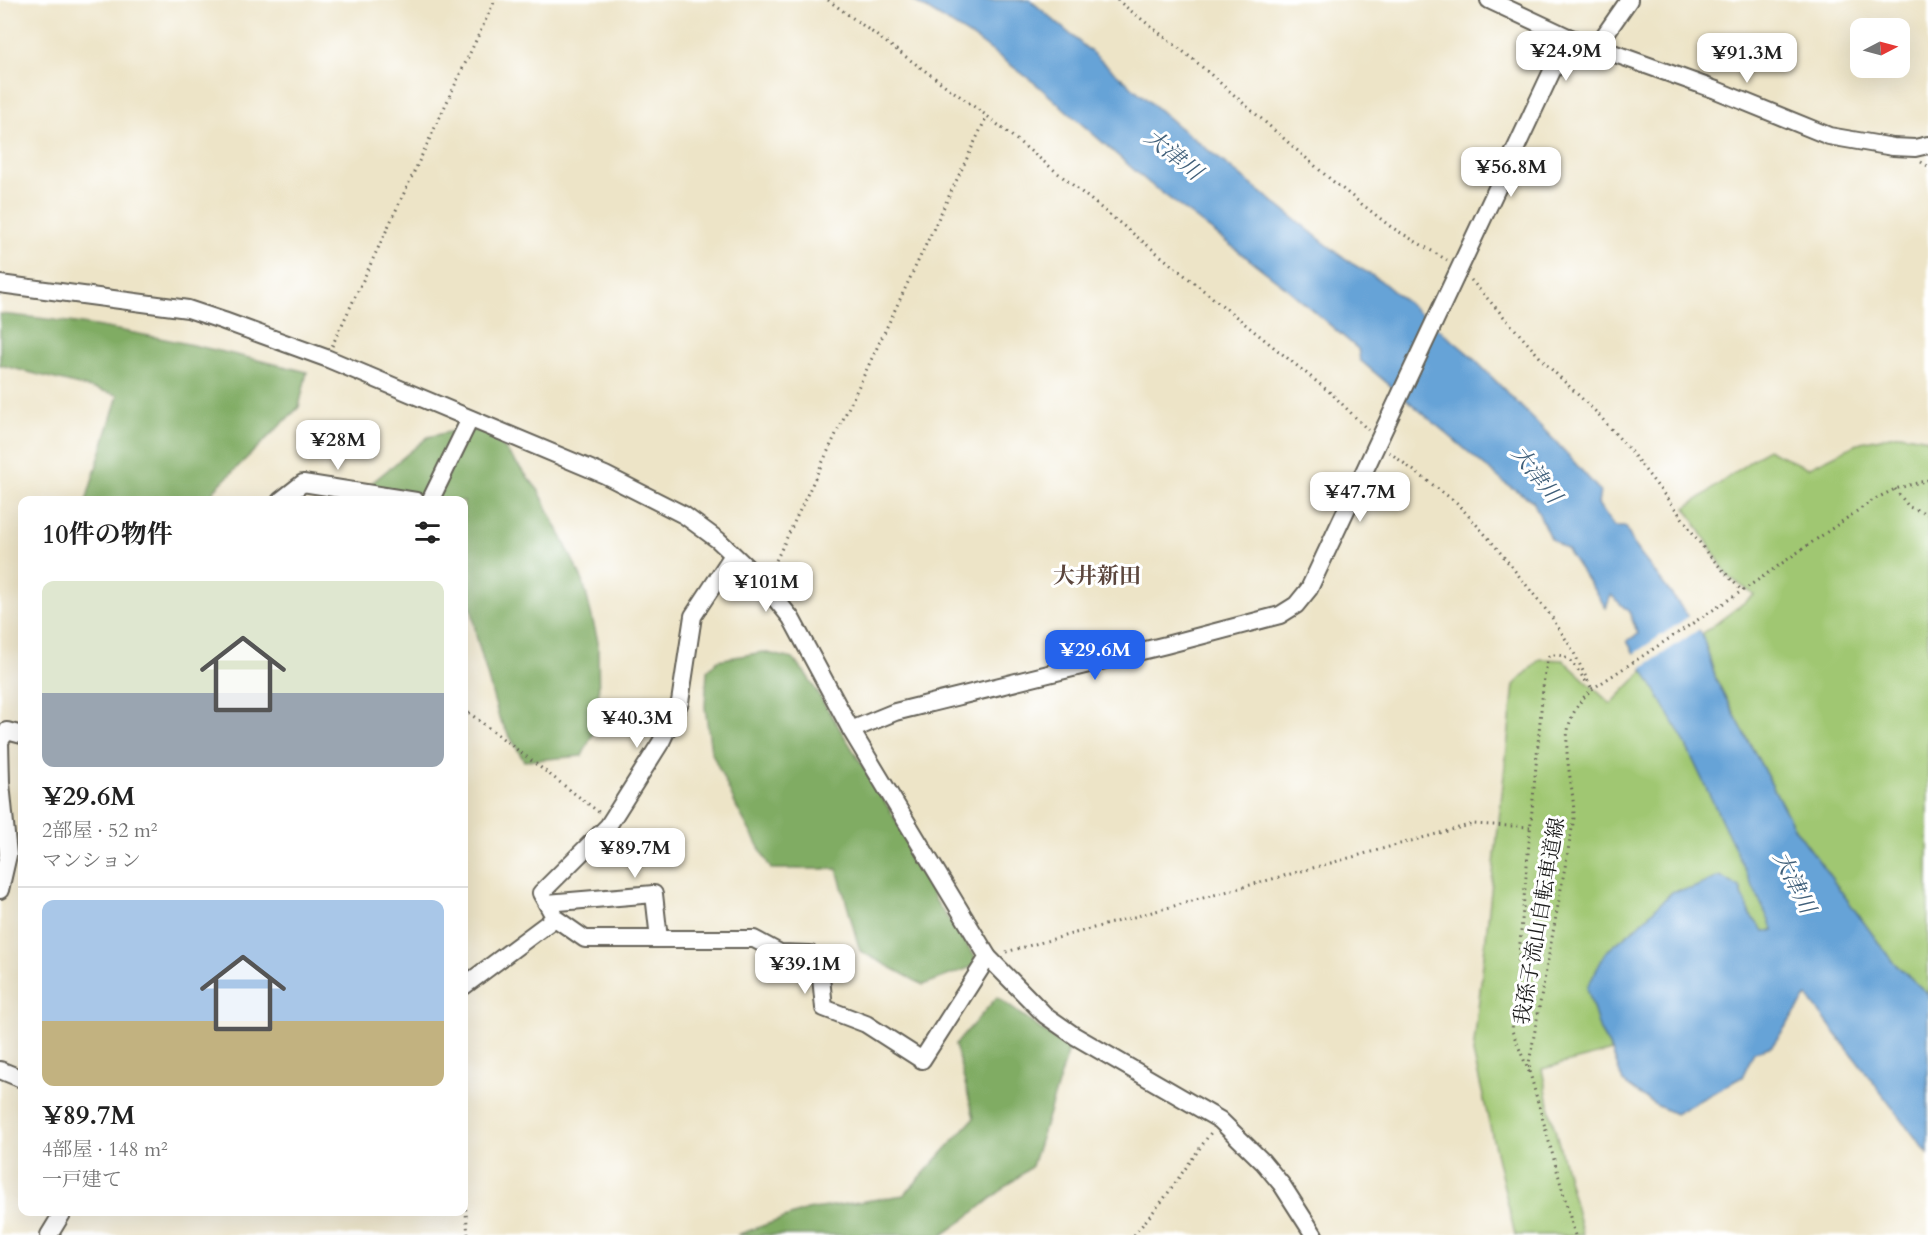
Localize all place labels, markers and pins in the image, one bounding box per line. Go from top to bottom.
pin: ¥24.9M [1517,31,1615,82]
pin: ¥91.3M [1698,33,1796,84]
pin: ¥56.8M [1462,147,1560,198]
pin: ¥28M [302,420,374,471]
pin: ¥47.7M [1311,472,1409,523]
pin: ¥101M [724,562,808,613]
pin: ¥29.6M [1046,630,1144,681]
pin: ¥40.3M [588,698,686,749]
pin: ¥89.7M [586,828,684,879]
pin: ¥39.1M [756,944,854,995]

